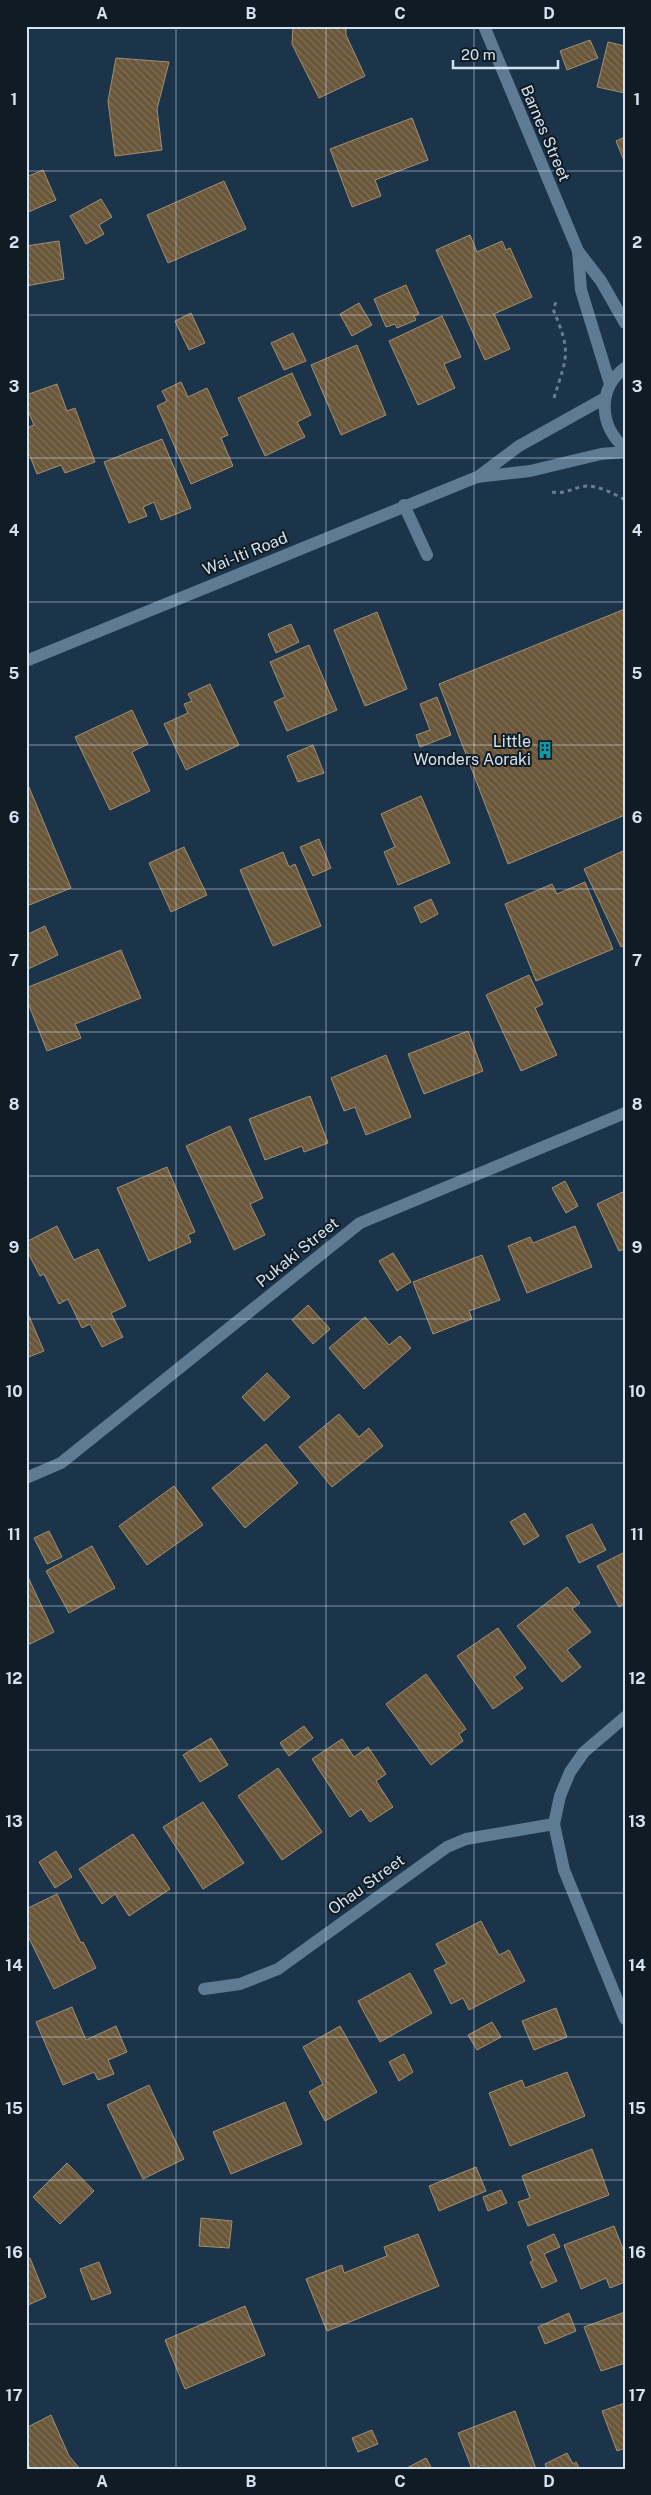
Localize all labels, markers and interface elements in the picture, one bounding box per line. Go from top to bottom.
text: A [96,4,108,23]
text: B [246,4,257,23]
text: C [394,4,406,23]
text: D [543,4,555,23]
scale bar [453,38,558,70]
text: 20 m [461,46,496,63]
street label: Barnes Street [517,82,574,184]
text: 1 [11,90,17,109]
text: 1 [634,90,640,109]
text: 2 [9,233,19,252]
text: 2 [632,233,642,252]
text: 3 [9,377,19,396]
text: 3 [632,377,642,396]
text: 4 [9,521,20,540]
text: 4 [632,521,643,540]
street label: Wai-Iti Road [200,528,290,579]
text: 5 [9,664,20,683]
text: 5 [632,664,643,683]
place label: Little Wonders Aoraki [413,732,531,769]
building icon: Little Wonders Aoraki [535,740,555,760]
text: 6 [9,808,19,827]
text: 6 [632,808,642,827]
text: 7 [9,951,19,970]
text: 7 [632,951,642,970]
text: 8 [9,1095,20,1114]
text: 8 [632,1095,643,1114]
street label: Pukaki Street [252,1213,342,1291]
text: 9 [9,1238,19,1257]
text: 9 [632,1238,642,1257]
text: 10 [5,1382,23,1401]
text: 10 [628,1382,646,1401]
text: 11 [7,1525,21,1544]
text: 11 [630,1525,644,1544]
text: 12 [5,1669,23,1688]
text: 12 [628,1669,646,1688]
text: 13 [5,1812,23,1831]
text: 13 [628,1812,646,1831]
street label: Ohau Street [324,1850,408,1918]
text: 14 [5,1956,23,1975]
text: 14 [628,1956,646,1975]
text: 15 [5,2099,23,2118]
text: 15 [628,2099,646,2118]
text: 16 [5,2243,23,2262]
text: 16 [628,2243,646,2262]
text: 17 [6,2386,22,2405]
text: 17 [629,2386,645,2405]
text: A [96,2472,108,2491]
text: B [246,2472,257,2491]
text: C [394,2472,406,2491]
text: D [543,2472,555,2491]

